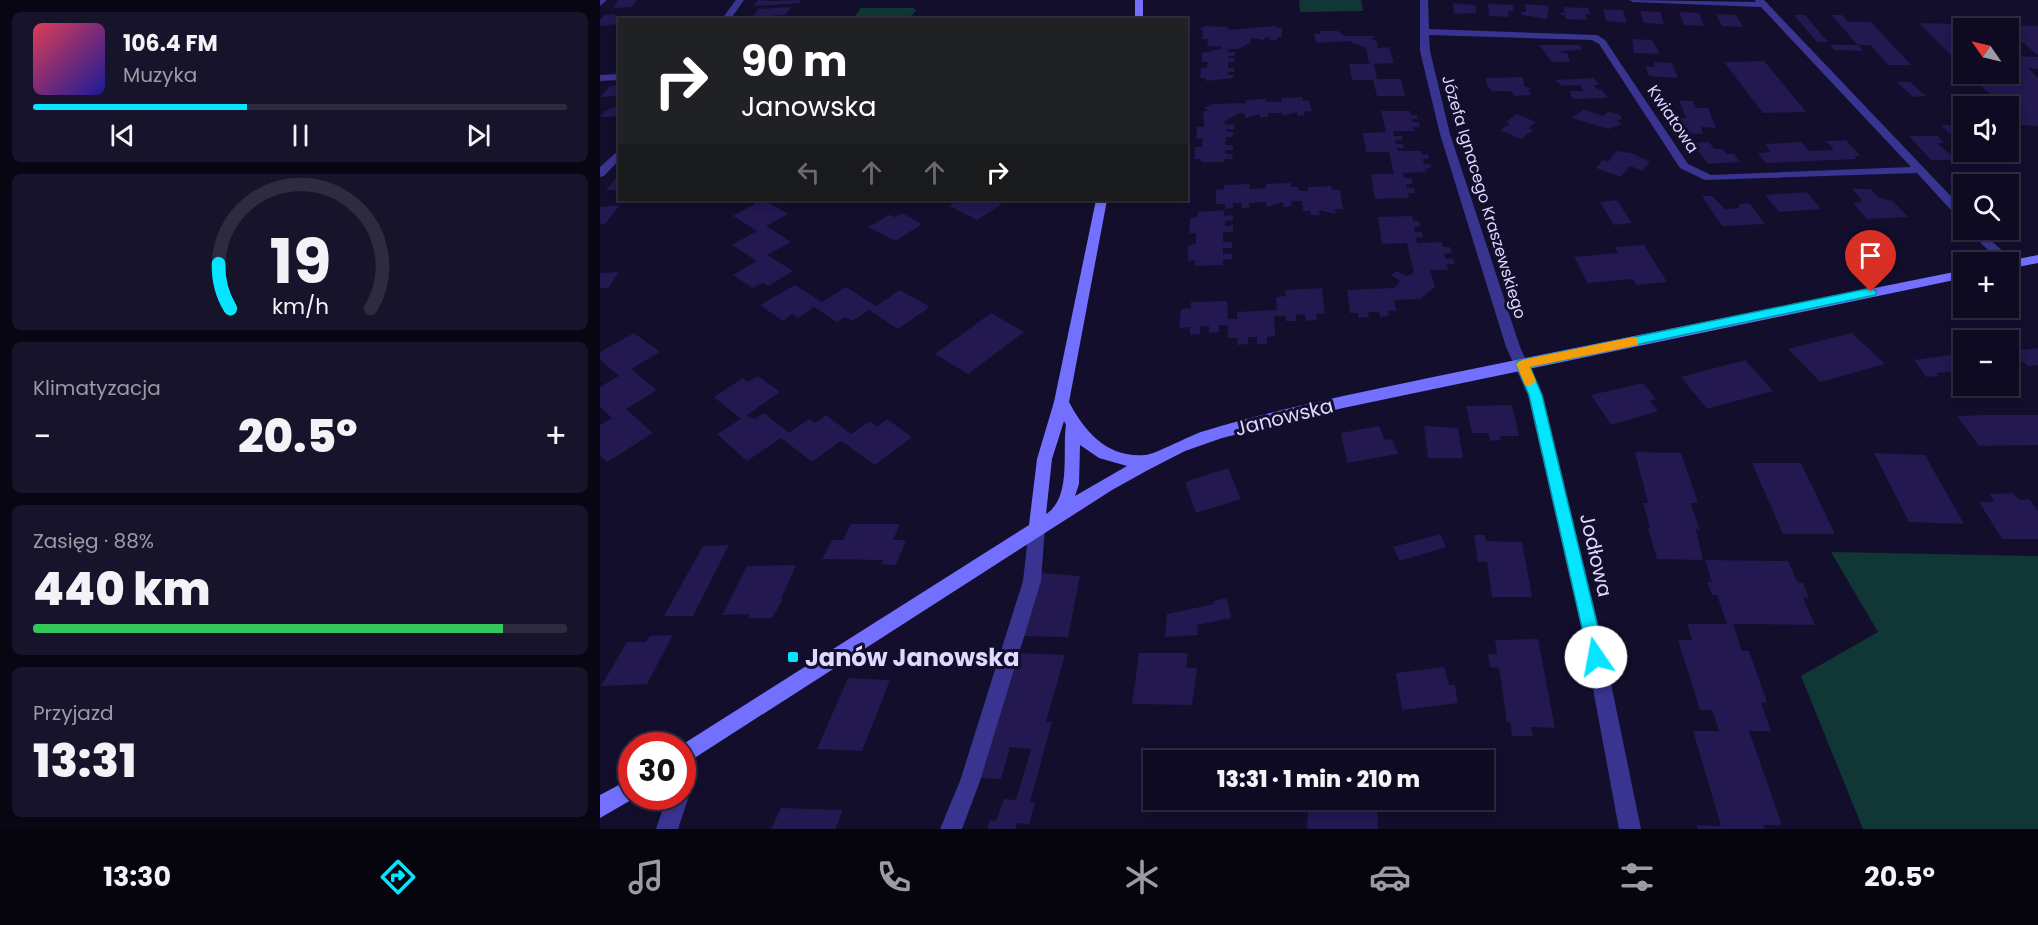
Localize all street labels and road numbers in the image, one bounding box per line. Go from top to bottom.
street label: Józefa Ignacego Kraszewskiego [1436,72,1532,322]
street label: Kwiatowa [1642,80,1704,158]
street label: Janowska [1232,391,1336,443]
street label: Jodłowa [1573,511,1619,599]

